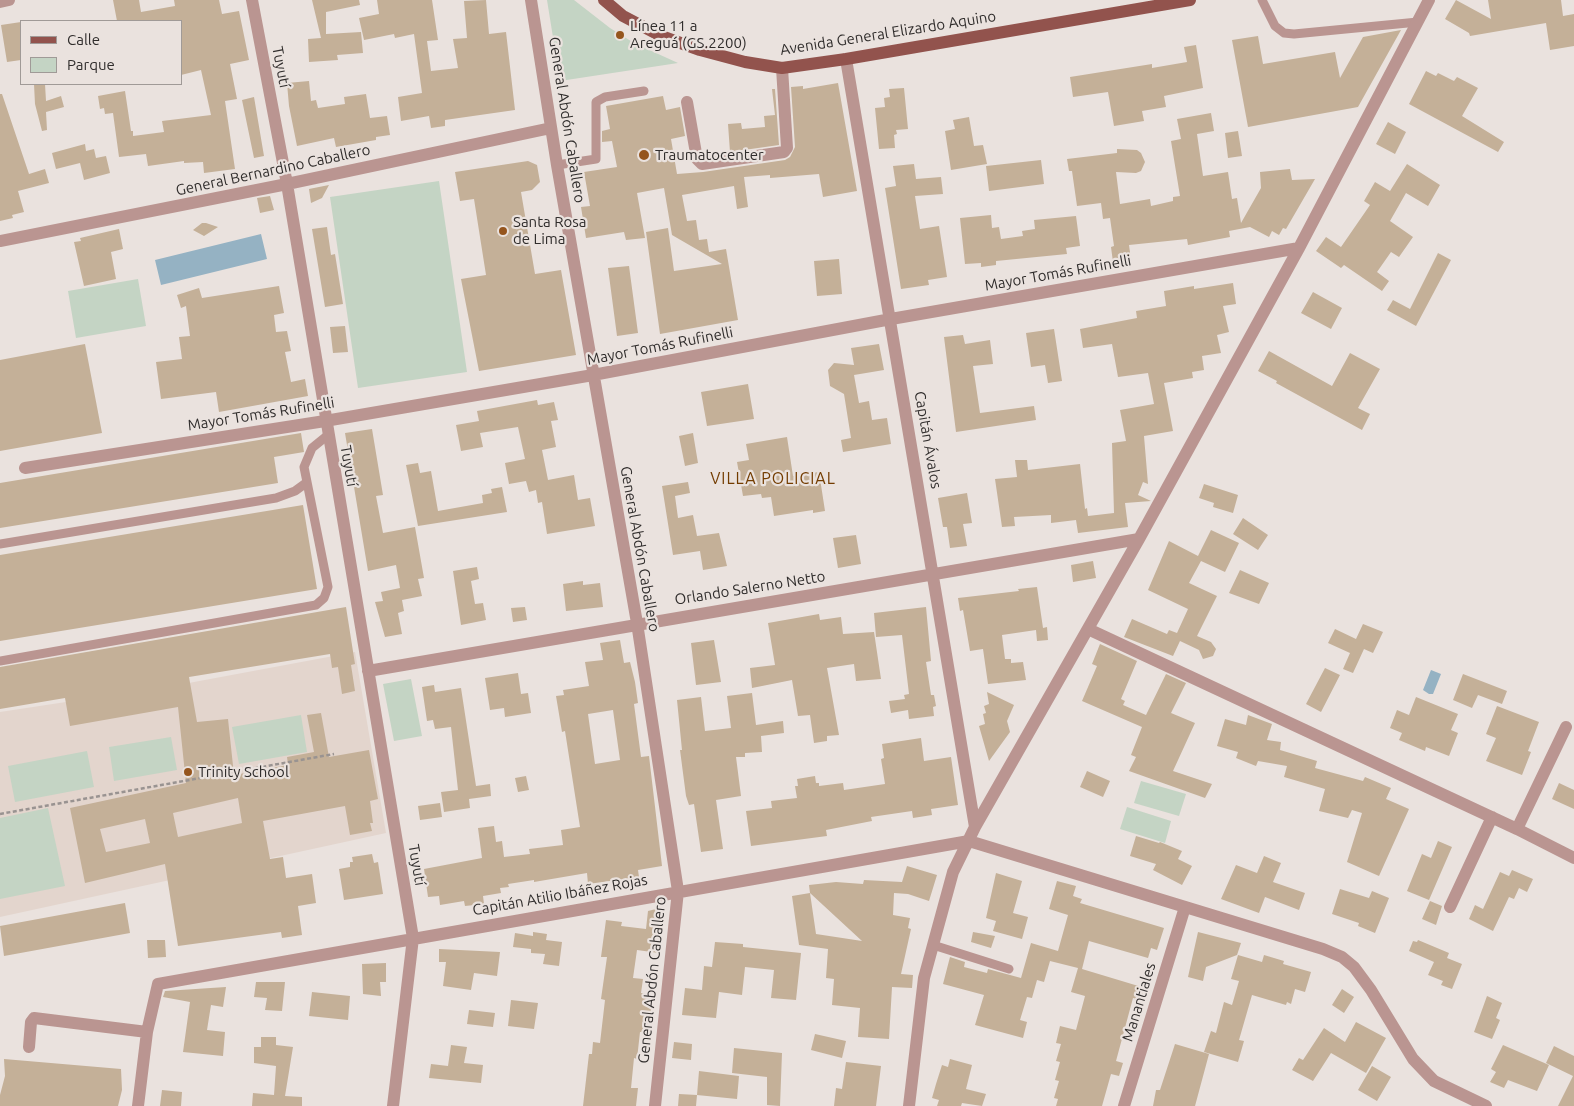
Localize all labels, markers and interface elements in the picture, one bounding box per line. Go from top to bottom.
street label: Avenida General Elizardo Aquino [779,7,997,59]
place label: Línea 11 a Areguá (GS.2200) [630,17,747,52]
legend [20,20,182,85]
marker: Línea 11 a Areguá (GS.2200) [614,29,626,41]
text: Calle [67,31,100,48]
street label: General Abdón Caballero [545,36,589,204]
street label: Tuyutí [268,45,294,89]
text: Parque [67,56,115,73]
street label: General Bernardino Caballero [174,141,372,199]
place label: Traumatocenter [655,146,764,164]
marker: Traumatocenter [637,148,651,162]
place label: Santa Rosa de Lima [513,213,586,248]
marker: Santa Rosa de Lima [497,225,509,237]
street label: Mayor Tomás Rufinelli [983,251,1133,295]
street label: Mayor Tomás Rufinelli [585,323,735,369]
street label: Capitán Ávalos [911,390,945,490]
street label: Mayor Tomás Rufinelli [186,394,336,434]
street label: Tuyutí [337,444,361,488]
street label: General Abdón Caballero [617,465,663,633]
district label: VILLA POLICIAL [708,469,838,489]
street label: Orlando Salerno Netto [673,567,827,609]
place label: Trinity School [198,763,289,781]
marker: Trinity School [182,766,194,778]
street label: Tuyutí [405,843,429,887]
street label: Capitán Atilio Ibáñez Rojas [471,871,649,919]
street label: General Abdón Caballero [634,896,670,1064]
street label: Manantiales [1118,960,1160,1044]

